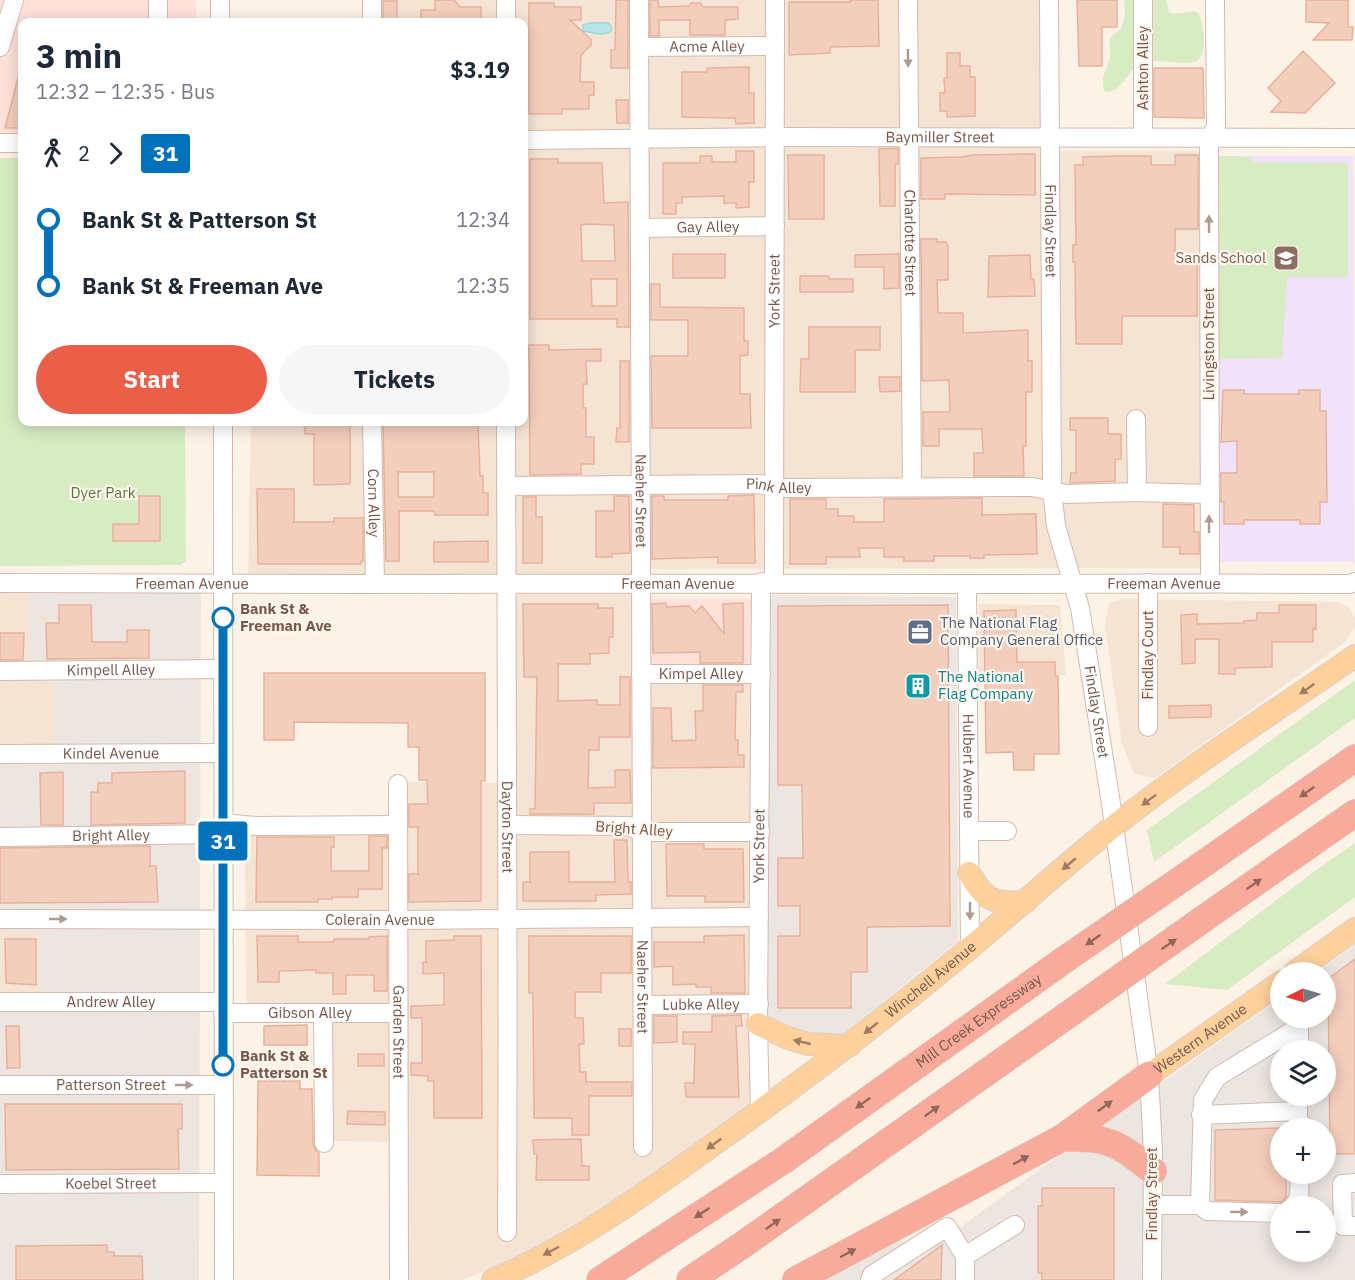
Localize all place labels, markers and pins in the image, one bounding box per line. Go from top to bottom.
school or university icon: Sands School [1271,243,1301,273]
place label: Sands School [1176,248,1266,267]
place label: Bank St & Freeman Ave [240,599,332,635]
marker: Bank St & Freeman Ave [212,607,234,629]
place label: The National Flag Company General Office [940,613,1103,649]
office icon: The National Flag Company General Office [905,617,935,647]
place label: The National Flag Company [938,667,1034,703]
building icon: The National Flag Company [903,671,933,701]
place label: Bank St & Patterson St [240,1046,328,1082]
marker: Bank St & Patterson St [212,1054,234,1076]

